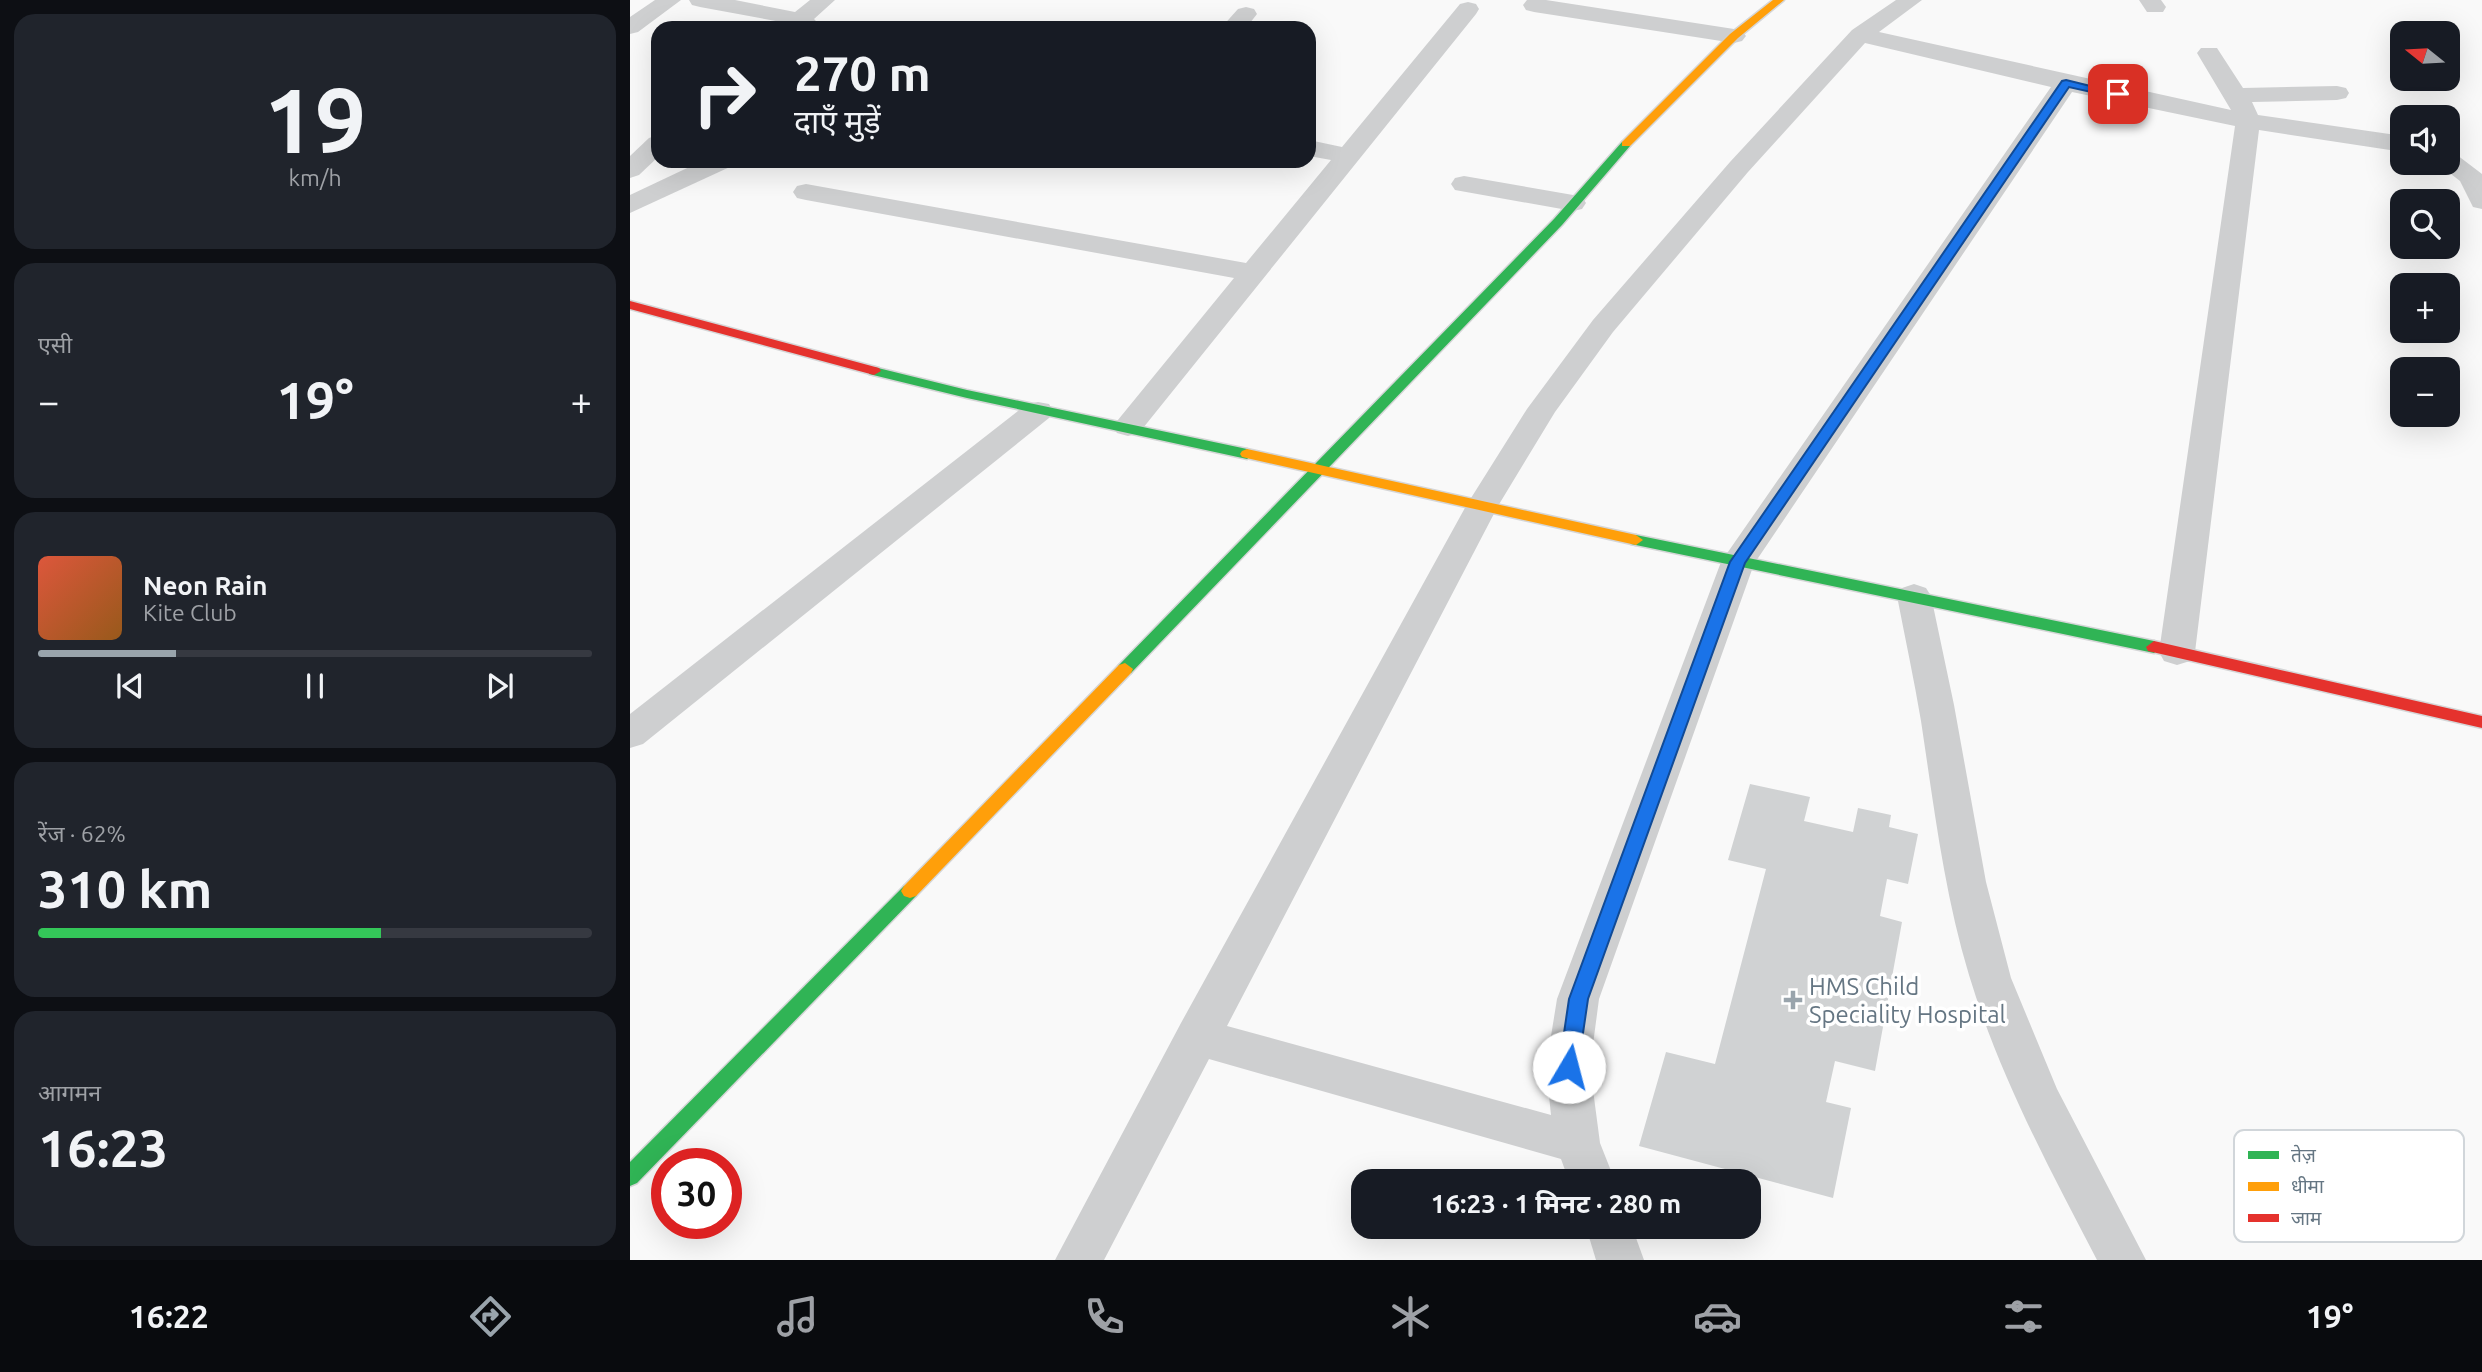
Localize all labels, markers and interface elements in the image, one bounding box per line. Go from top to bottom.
north arrow [2390,21,2460,91]
map controls [2390,21,2460,427]
text: 270 m [794,45,931,100]
icon: right [679,49,770,140]
pin [2088,64,2148,124]
text: 19 [264,68,366,170]
icon: arrive [2099,75,2137,113]
text: दाएँ मुड़ें [794,103,881,139]
button: sound [2390,105,2460,175]
text: km/h [288,165,342,190]
button: search [2390,189,2460,259]
button: + [2390,273,2460,343]
text: एसी [38,332,72,357]
button: − [2390,357,2460,427]
text: 19° [276,371,354,429]
text: − [38,380,59,422]
text: + [571,380,592,422]
text: Neon Rain [143,571,268,600]
text: Kite Club [143,600,237,625]
icon: previous [111,667,149,705]
icon: pause [296,667,334,705]
icon: next [481,667,519,705]
text: रेंज · 62% [38,821,126,846]
text: 310 km [38,860,212,918]
place label: HMS Child Speciality Hospital [1809,973,2006,1028]
marker: HMS Child Speciality Hospital [1783,990,1803,1010]
position arrow [1532,1030,1606,1104]
text: आगमन [38,1080,101,1105]
text: 16:23 [38,1119,168,1177]
legend [2234,1130,2464,1242]
text: तेज़ [2291,1144,2317,1166]
speed limit sign: 30 [651,1148,742,1239]
text: धीमा [2291,1175,2325,1197]
text: 16:23 · 1 मिनट · 280 m [1431,1189,1681,1218]
text: जाम [2291,1207,2322,1229]
icon: directions [466,1292,515,1341]
icon: music [773,1292,822,1341]
icon: phone [1080,1292,1129,1341]
icon: climate [1386,1292,1435,1341]
icon: car [1693,1292,1742,1341]
icon: filters [1999,1292,2048,1341]
text: 16:22 [129,1298,209,1334]
text: 19° [2306,1298,2353,1334]

